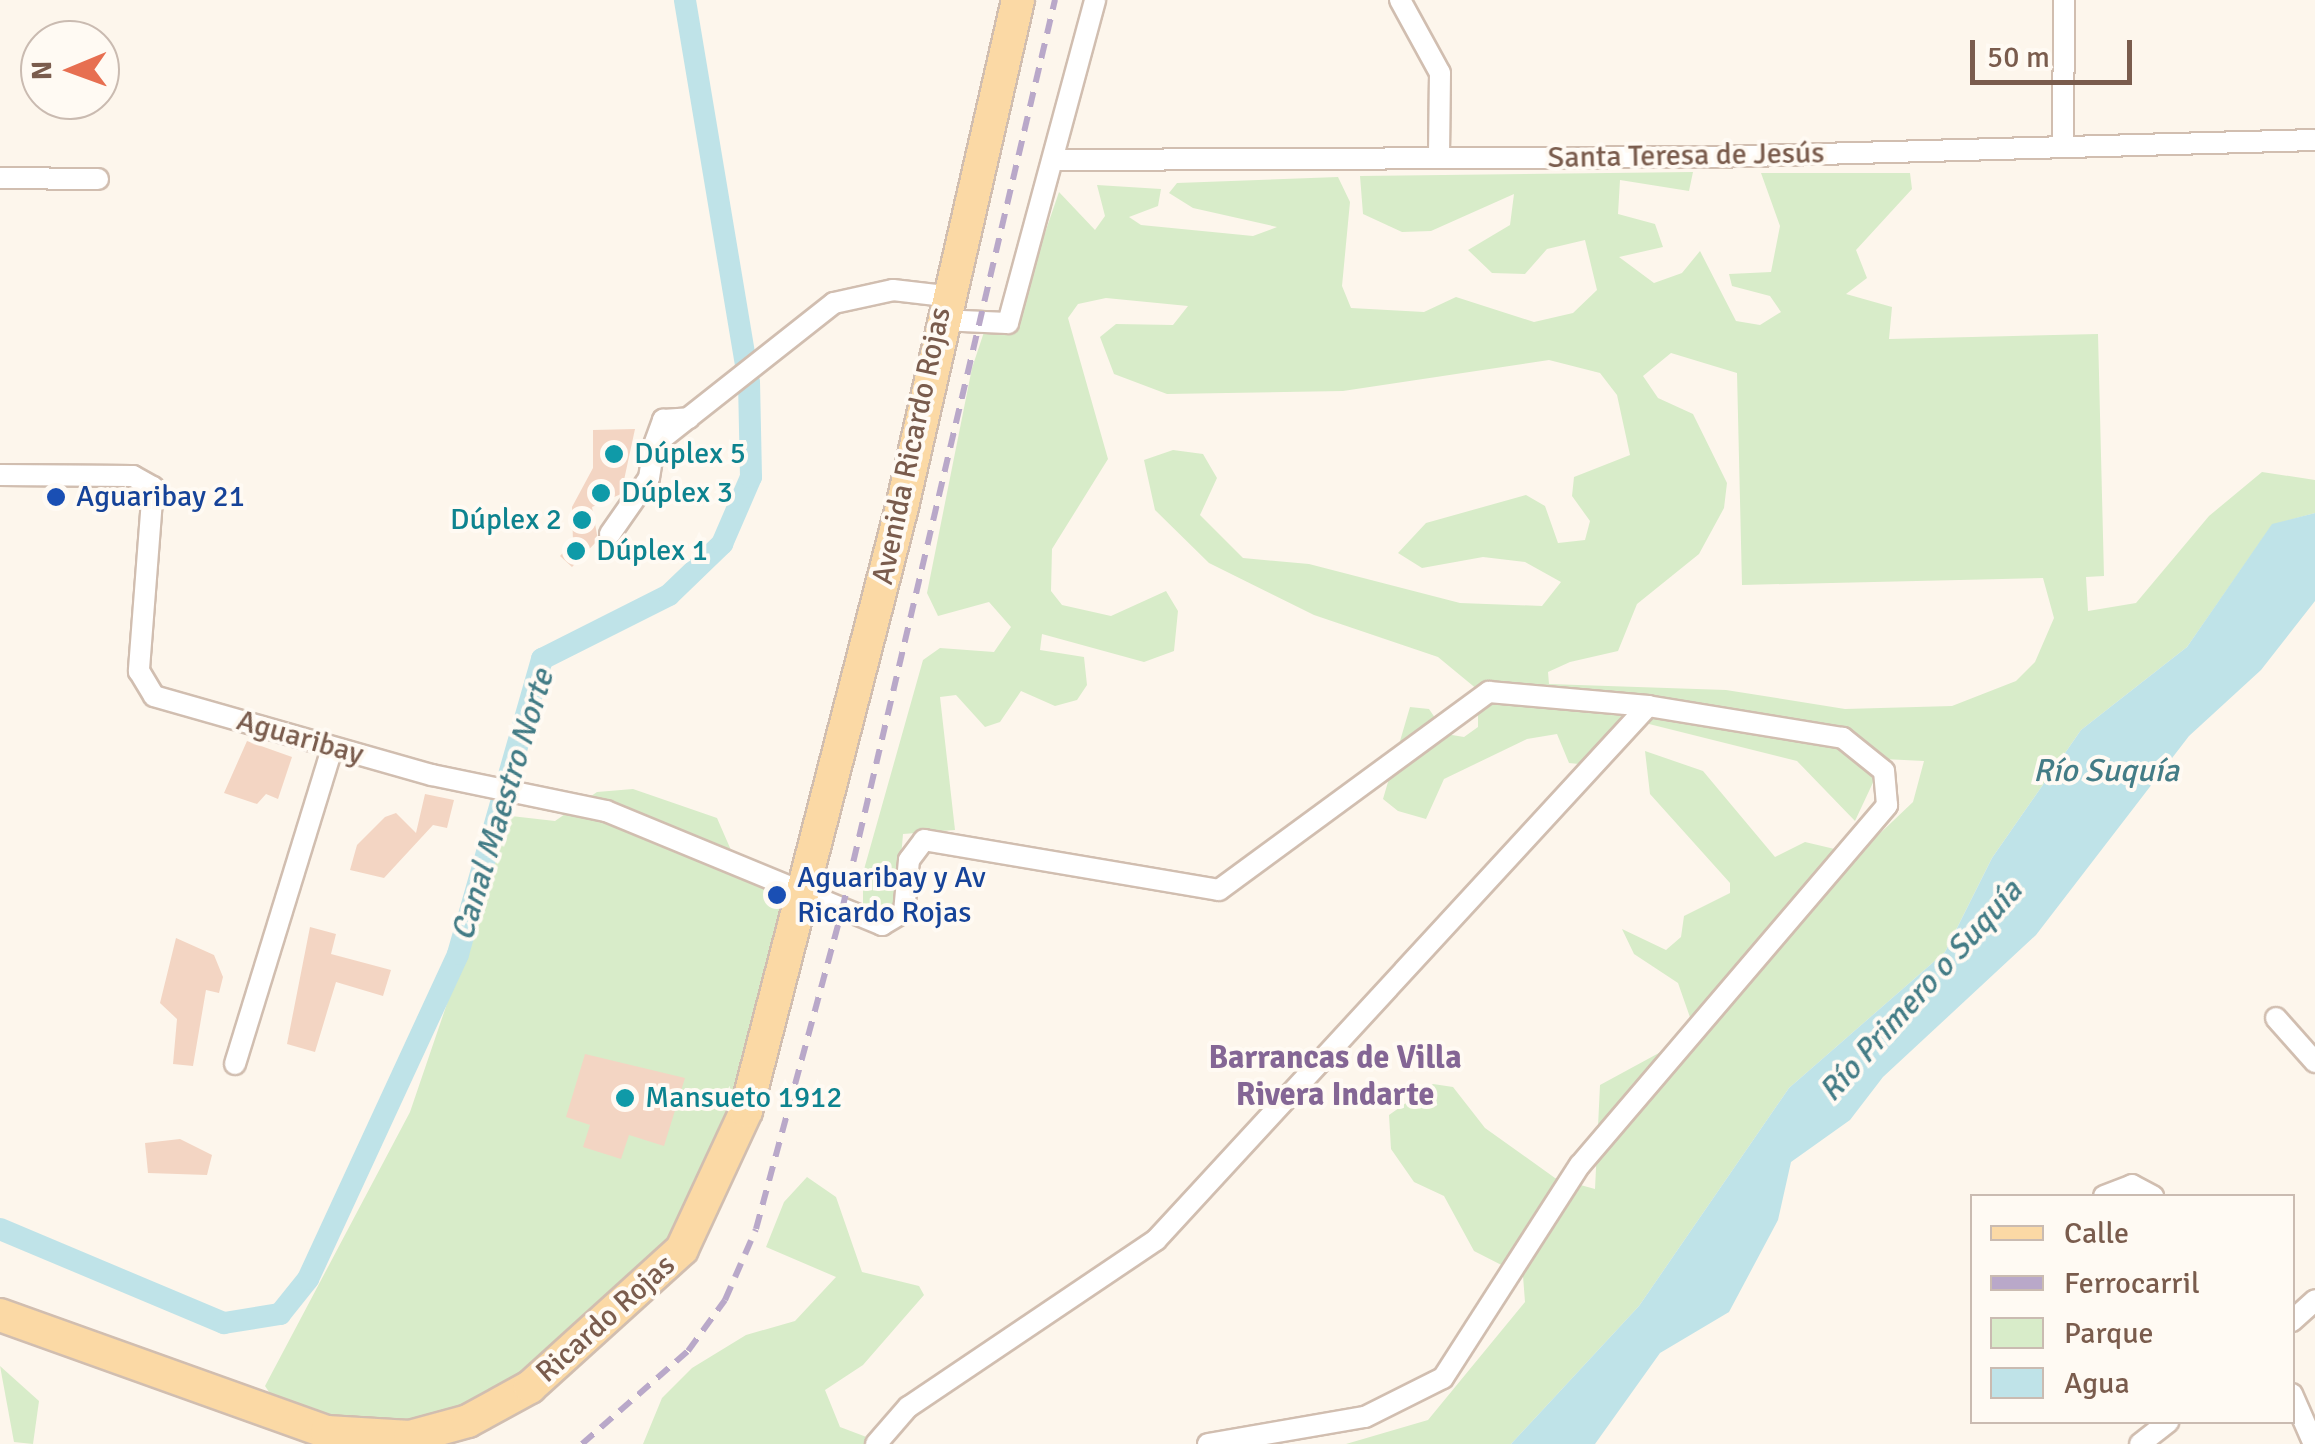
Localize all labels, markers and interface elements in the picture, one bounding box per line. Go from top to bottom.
north arrow [20,20,120,120]
scale bar [1975,20,2138,82]
text: 50 m [1987,39,2050,76]
text: N [25,60,59,81]
street label: Santa Teresa de Jesús [1547,136,1825,176]
street label: Avenida Ricardo Rojas [865,304,959,588]
place label: Dúplex 5 [634,436,746,472]
marker: Dúplex 5 [603,443,625,465]
place label: Dúplex 3 [621,475,733,511]
place label: Aguaribay 21 [76,479,245,515]
marker: Dúplex 3 [590,482,612,504]
marker: Aguaribay 21 [45,486,67,508]
place label: Dúplex 2 [450,502,562,538]
marker: Dúplex 2 [571,509,593,531]
place label: Dúplex 1 [596,533,708,569]
marker: Dúplex 1 [565,540,587,562]
water label: Canal Maestro Norte [444,665,562,945]
street label: Aguaribay [233,703,367,773]
water label: Río Suquía [2033,752,2179,790]
place label: Aguaribay y Av Ricardo Rojas [797,860,986,930]
water label: Río Primero o Suquía [1811,872,2031,1110]
marker: Aguaribay y Av Ricardo Rojas [766,884,788,906]
district label: Barrancas de Villa Rivera Indarte [1208,1040,1462,1115]
place label: Mansueto 1912 [645,1080,843,1116]
marker: Mansueto 1912 [614,1087,636,1109]
legend [1970,1194,2295,1424]
text: Calle [2064,1215,2129,1252]
street label: Ricardo Rojas [529,1247,683,1391]
text: Ferrocarril [2064,1265,2200,1302]
text: Parque [2064,1315,2154,1352]
text: Agua [2064,1365,2130,1402]

